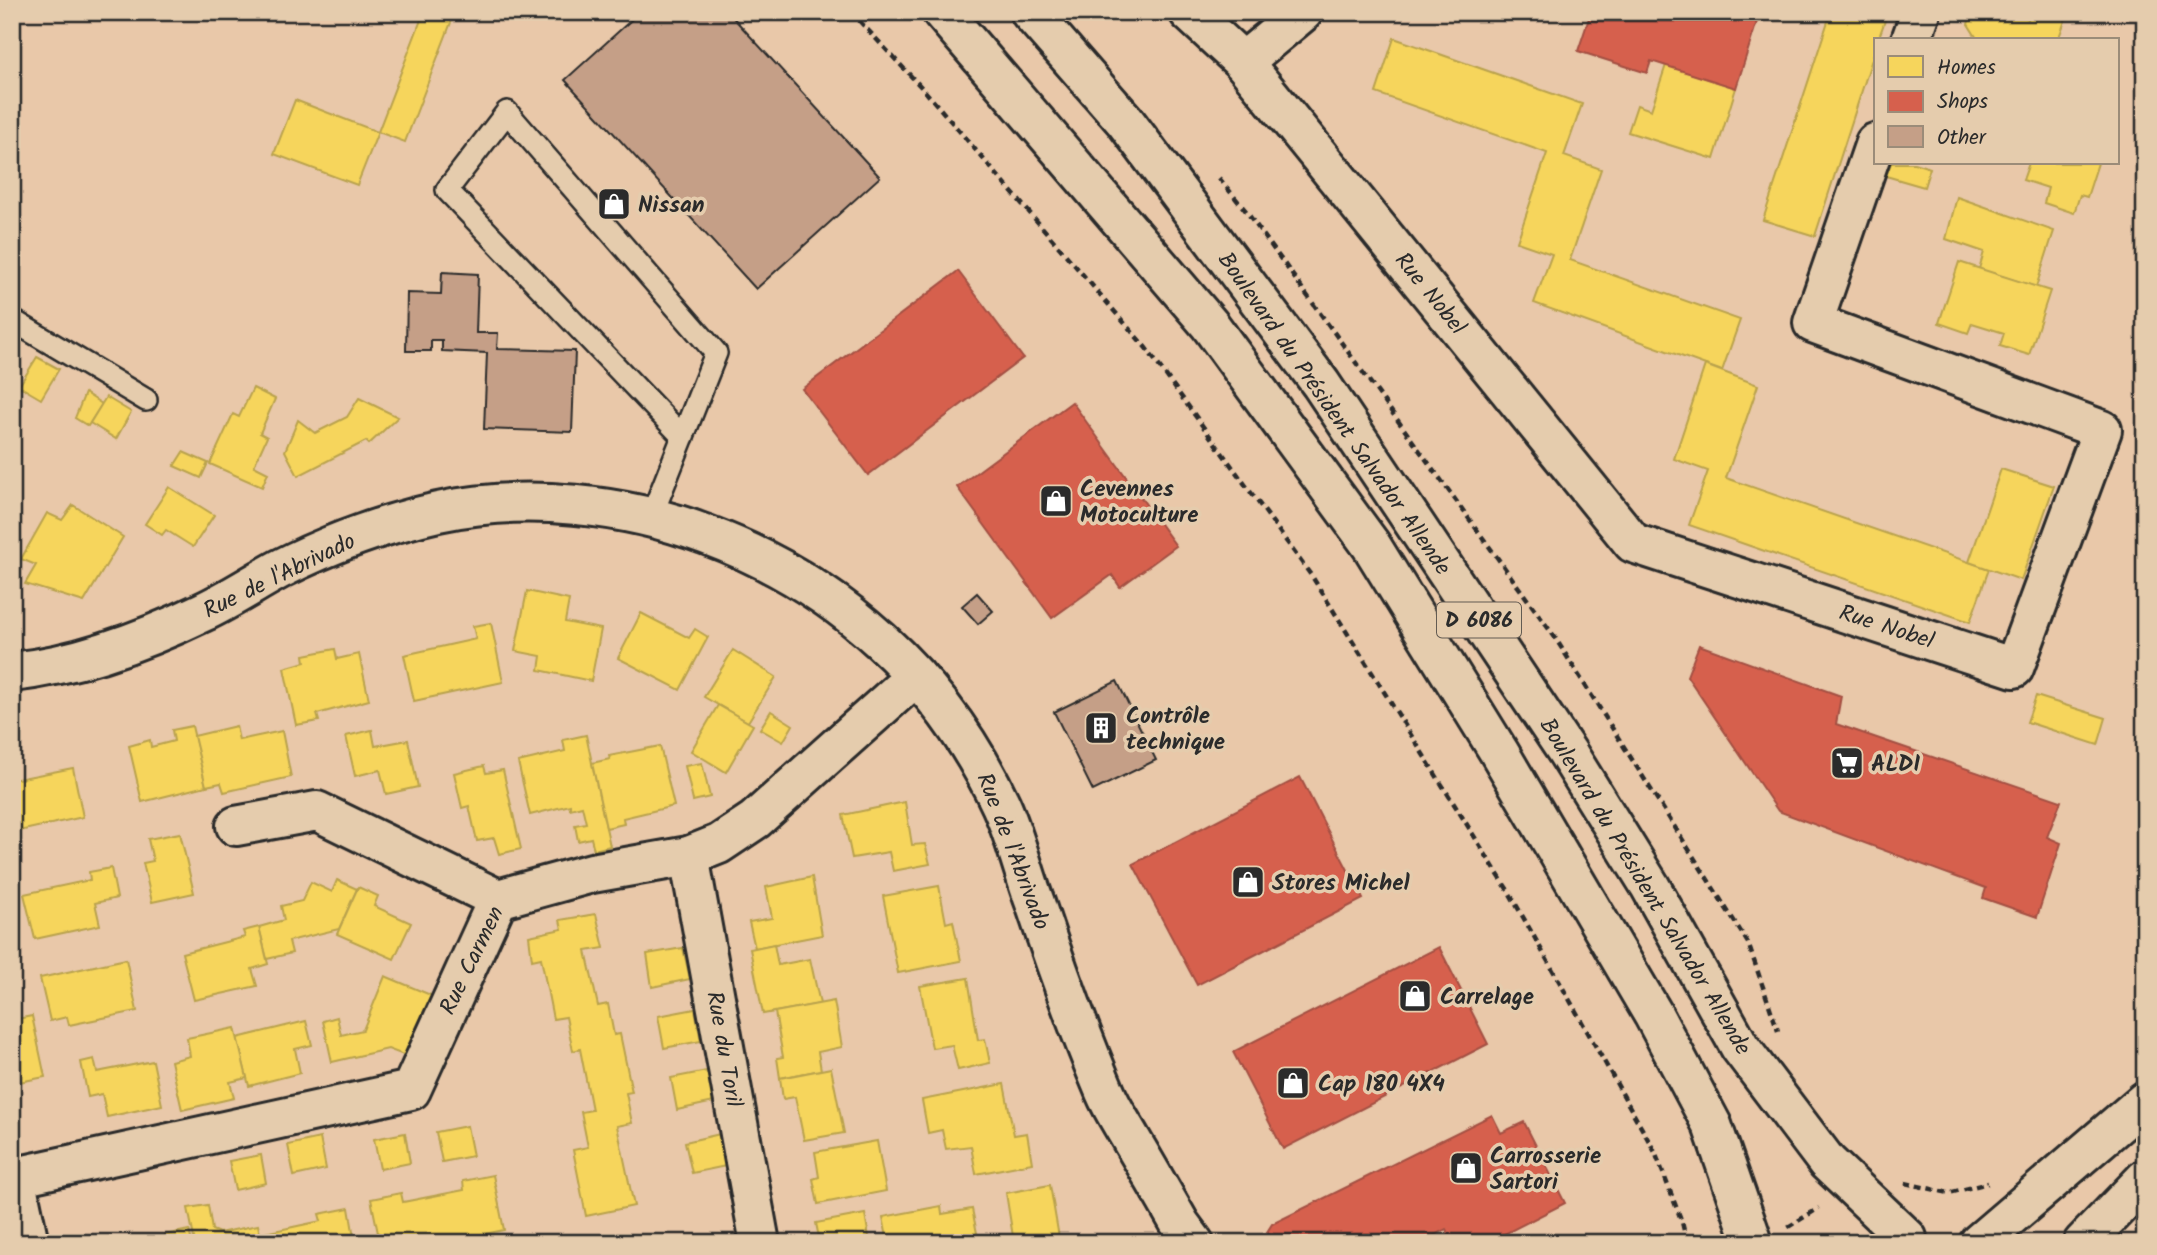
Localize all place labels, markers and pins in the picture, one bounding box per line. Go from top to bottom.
shop icon: Nissan [595,185,633,223]
place label: Nissan [638,188,705,224]
place label: Cevennes Motoculture [1080,472,1198,534]
shop icon: Cevennes Motoculture [1037,482,1075,520]
place label: Contrôle technique [1126,699,1225,761]
building icon: Contrôle technique [1082,709,1120,747]
supermarket icon: ALDI [1828,744,1866,782]
place label: ALDI [1871,747,1920,783]
shop icon: Stores Michel [1229,863,1267,901]
place label: Stores Michel [1272,866,1410,902]
shop icon: Carrelage [1396,977,1434,1015]
place label: Carrelage [1440,980,1534,1016]
shop icon: Cap 180 4X4 [1274,1064,1312,1102]
place label: Cap 180 4X4 [1318,1067,1445,1103]
place label: Carrosserie Sartori [1490,1139,1601,1201]
shop icon: Carrosserie Sartori [1447,1149,1485,1187]

